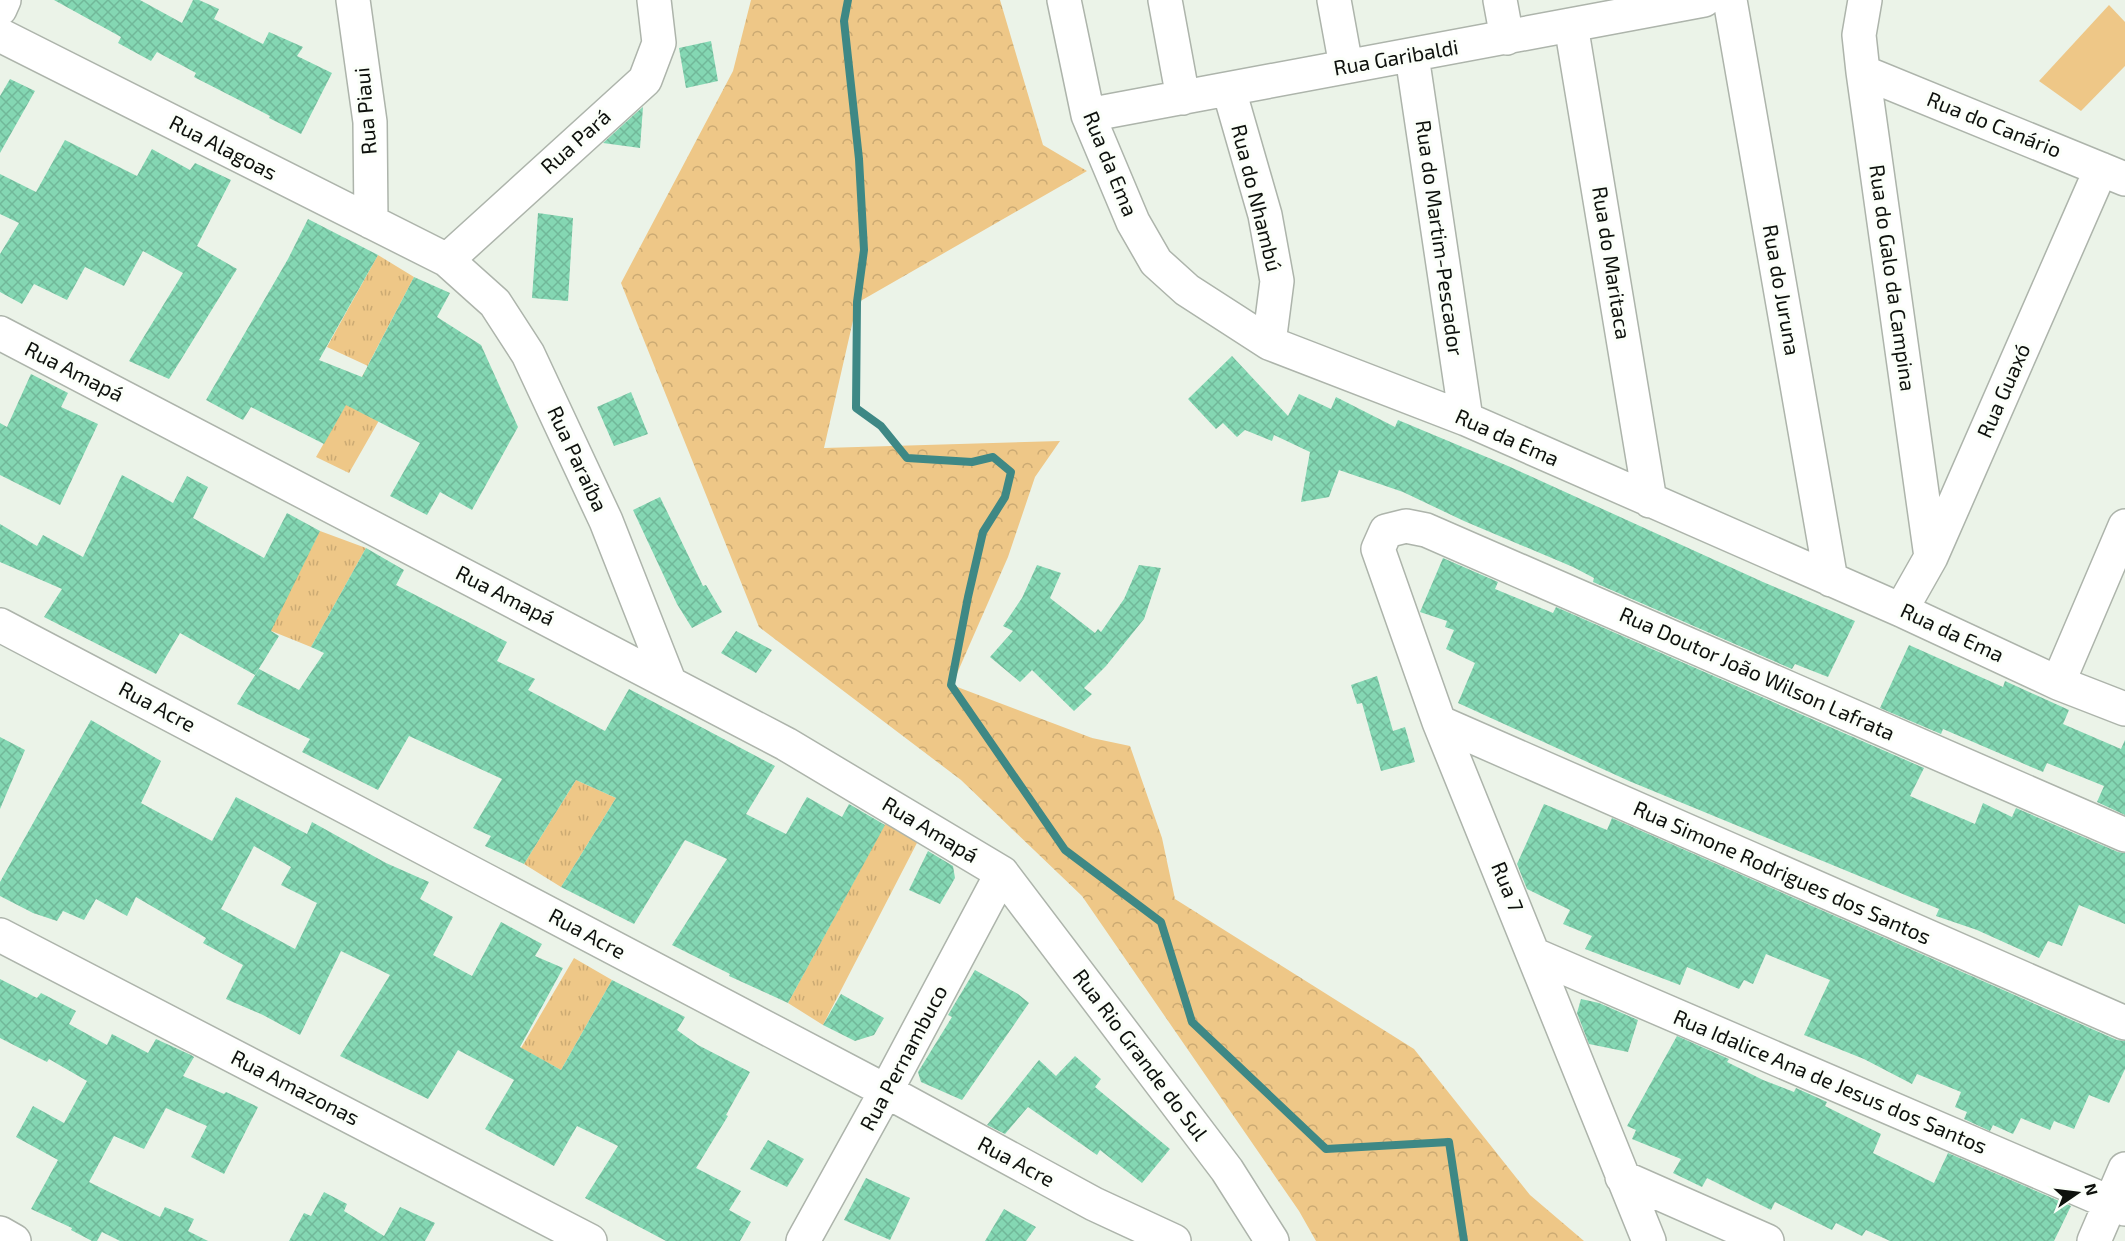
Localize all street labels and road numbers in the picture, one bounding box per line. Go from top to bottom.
street label: Rua Garibaldi [1331,33,1460,80]
street label: Rua Piaui [348,66,381,156]
street label: Rua do Canário [1924,85,2065,162]
street label: Rua Pará [535,103,615,179]
street label: Rua da Ema [1079,107,1144,220]
street label: Rua Alagoas [166,109,282,184]
street label: Rua do Martim-Pescador [1412,118,1469,358]
street label: Rua do Nhambú [1227,122,1288,274]
street label: Rua do Galo da Campina [1865,163,1922,393]
street label: Rua do Maritaca [1588,184,1637,341]
street label: Rua do Juruna [1759,222,1806,357]
street label: Rua Amapá [21,335,128,406]
street label: Rua Guaxó [1971,339,2035,441]
street label: Rua Paraíba [543,402,614,515]
street label: Rua da Ema [1452,403,1563,471]
street label: Rua Amapá [452,559,559,630]
street label: Rua da Ema [1897,597,2008,666]
street label: Rua Doutor João Wilson Lafrata [1616,600,1899,745]
street label: Rua Acre [115,675,200,736]
street label: Rua Amapá [878,790,983,867]
street label: Rua Simone Rodrigues dos Santos [1630,795,1935,949]
street label: Rua 7 [1487,858,1530,915]
street label: Rua Acre [545,902,630,963]
street label: Rua Rio Grande do Sul [1069,964,1214,1145]
street label: Rua Pernambuco [854,980,952,1134]
street label: Rua Idalice Ana de Jesus dos Santos [1670,1003,1991,1158]
street label: Rua Amazonas [227,1044,364,1130]
street label: Rua Acre [974,1130,1059,1191]

